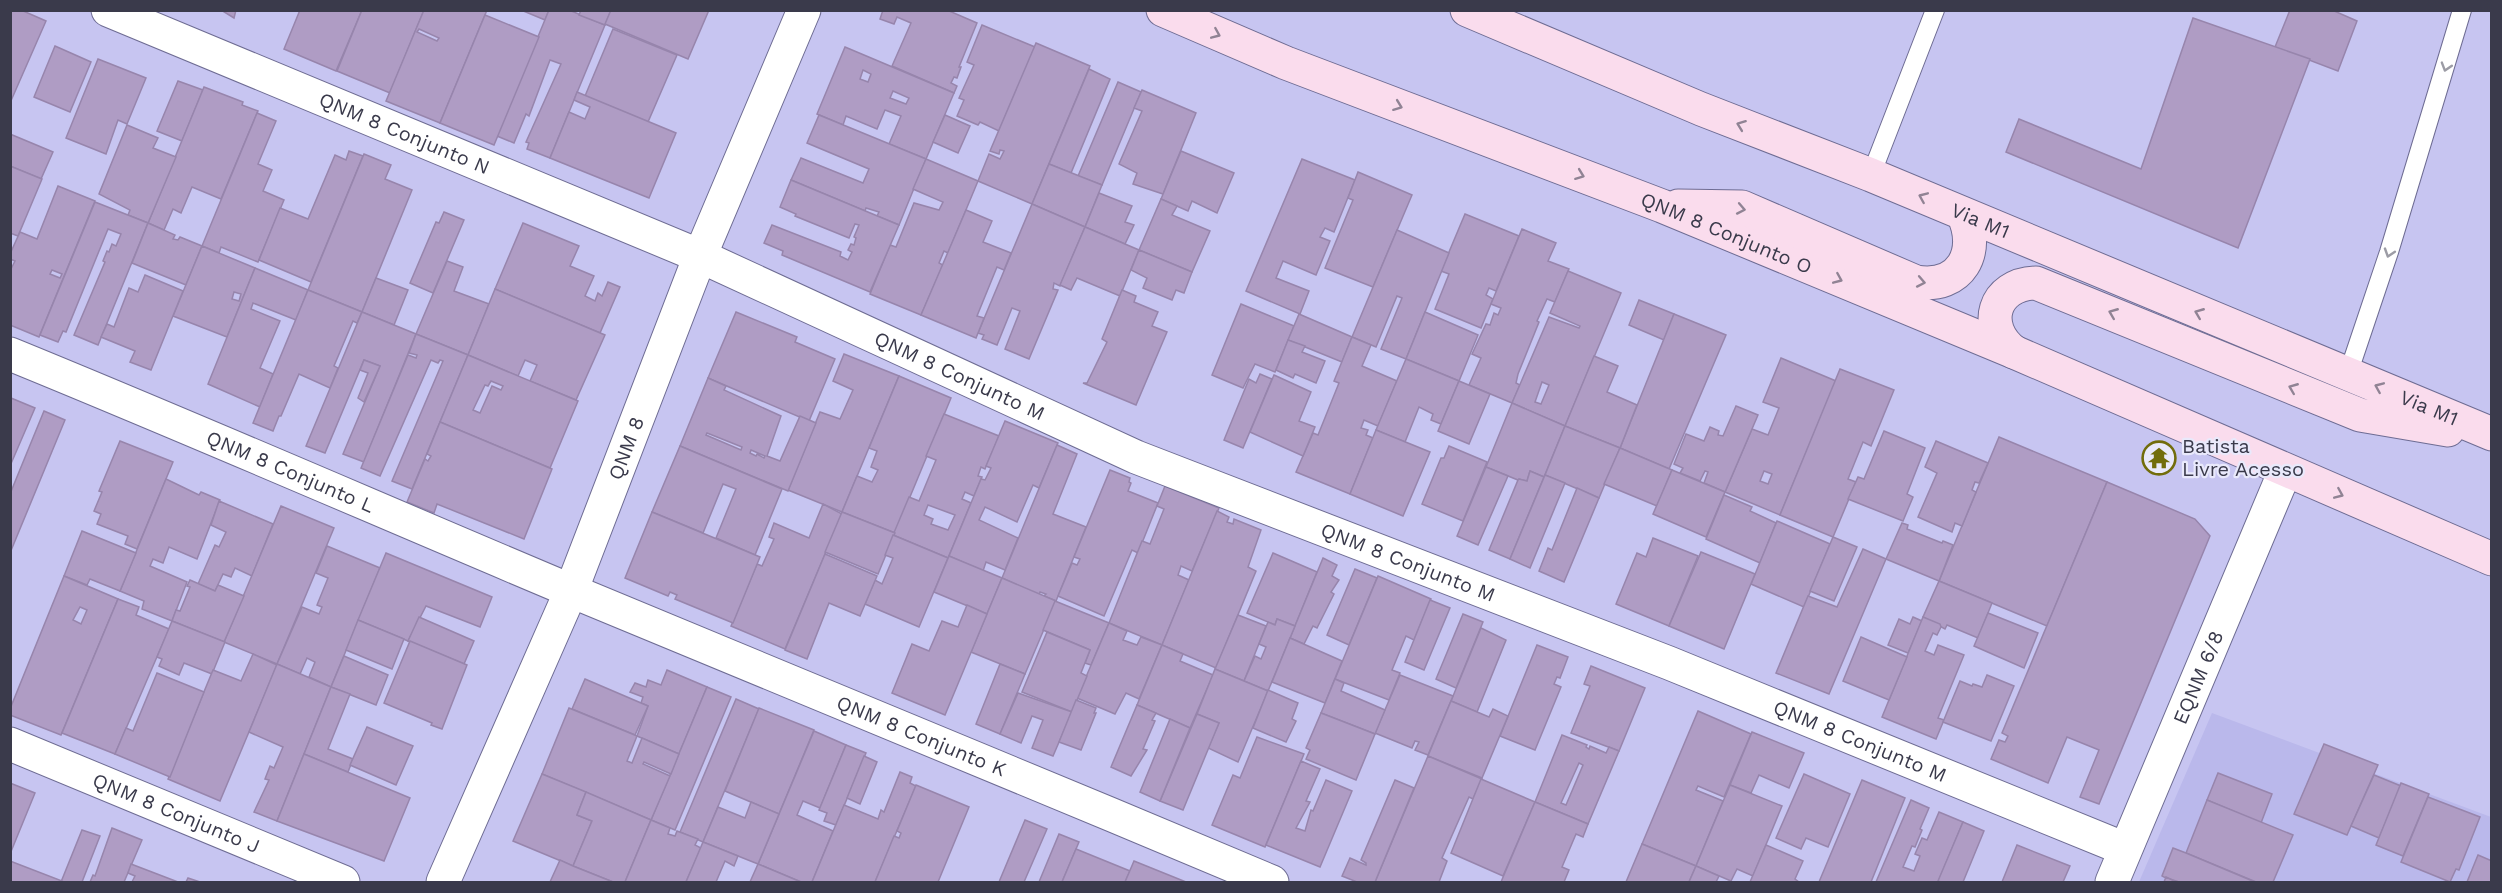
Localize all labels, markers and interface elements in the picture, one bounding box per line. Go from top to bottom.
one-way arrow [1210,26,1221,38]
one-way arrow [2441,61,2453,72]
street label: QNM 8 Conjunto N [315,87,493,179]
one-way arrow [1392,98,1402,111]
one-way arrow [1736,120,1747,132]
one-way arrow [1574,167,1585,180]
street label: QNM 8 Conjunto O [1637,187,1816,279]
one-way arrow [1918,192,1929,204]
street label: Via M1 [1948,198,2013,243]
one-way arrow [1736,202,1746,215]
one-way arrow [2384,247,2396,258]
one-way arrow [1832,272,1843,284]
one-way arrow [1916,275,1926,288]
one-way arrow [2108,308,2119,320]
one-way arrow [2194,308,2205,320]
street label: QNM 8 Conjunto M [871,326,1049,425]
one-way arrow [2375,382,2386,394]
one-way arrow [2289,383,2300,395]
street label: Via M1 [2396,385,2462,431]
street label: QNM 8 [603,413,649,483]
street label: QNM 8 Conjunto L [203,425,378,518]
place label: Batista Livre Acesso [2182,434,2304,481]
temple icon: Batista Livre Acesso [2141,440,2177,476]
one-way arrow [2332,487,2343,499]
street label: QNM 8 Conjunto M [1318,518,1499,607]
street label: EQNM 6/8 [2168,627,2228,728]
street label: QNM 8 Conjunto K [833,690,1010,781]
street label: QNM 8 Conjunto M [1770,695,1950,787]
street label: QNM 8 Conjunto J [89,768,263,858]

